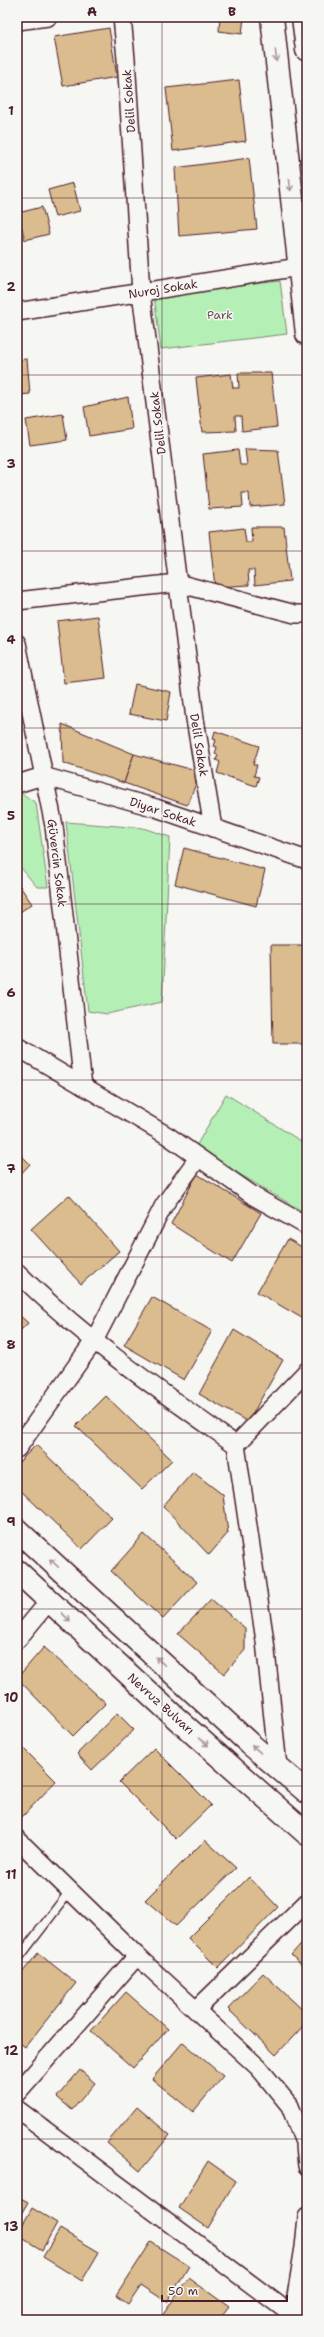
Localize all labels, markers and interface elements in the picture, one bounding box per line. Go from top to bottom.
text: A [87,3,97,20]
text: B [228,3,236,20]
one-way arrow [272,49,280,62]
street label: Delil Sokak [119,69,139,133]
text: 1 [8,102,14,119]
one-way arrow [286,178,294,191]
street label: Nuroj Sokak [127,276,199,302]
text: 2 [6,278,16,295]
park label: Park [207,307,233,323]
street label: Delil Sokak [146,390,170,456]
text: 3 [6,455,16,472]
text: 4 [6,631,16,648]
street label: Delil Sokak [186,712,212,778]
street label: Diyar Sokak [127,794,199,830]
text: 5 [7,807,15,824]
street label: Güvercin Sokak [44,818,70,908]
text: 6 [6,984,16,1001]
text: 7 [6,1160,16,1177]
text: 8 [6,1336,16,1353]
text: 9 [6,1513,16,1530]
one-way arrow [49,1559,60,1568]
one-way arrow [61,1612,71,1621]
one-way arrow [155,1656,165,1666]
street label: Nevruz Bulvarı [124,1670,198,1738]
text: 10 [4,1689,18,1706]
one-way arrow [198,1737,208,1746]
one-way arrow [251,1744,261,1753]
text: 11 [5,1866,17,1883]
text: 12 [4,2042,18,2059]
text: 13 [4,2218,18,2235]
scale bar [162,2277,287,2303]
text: 50 m [168,2283,198,2299]

